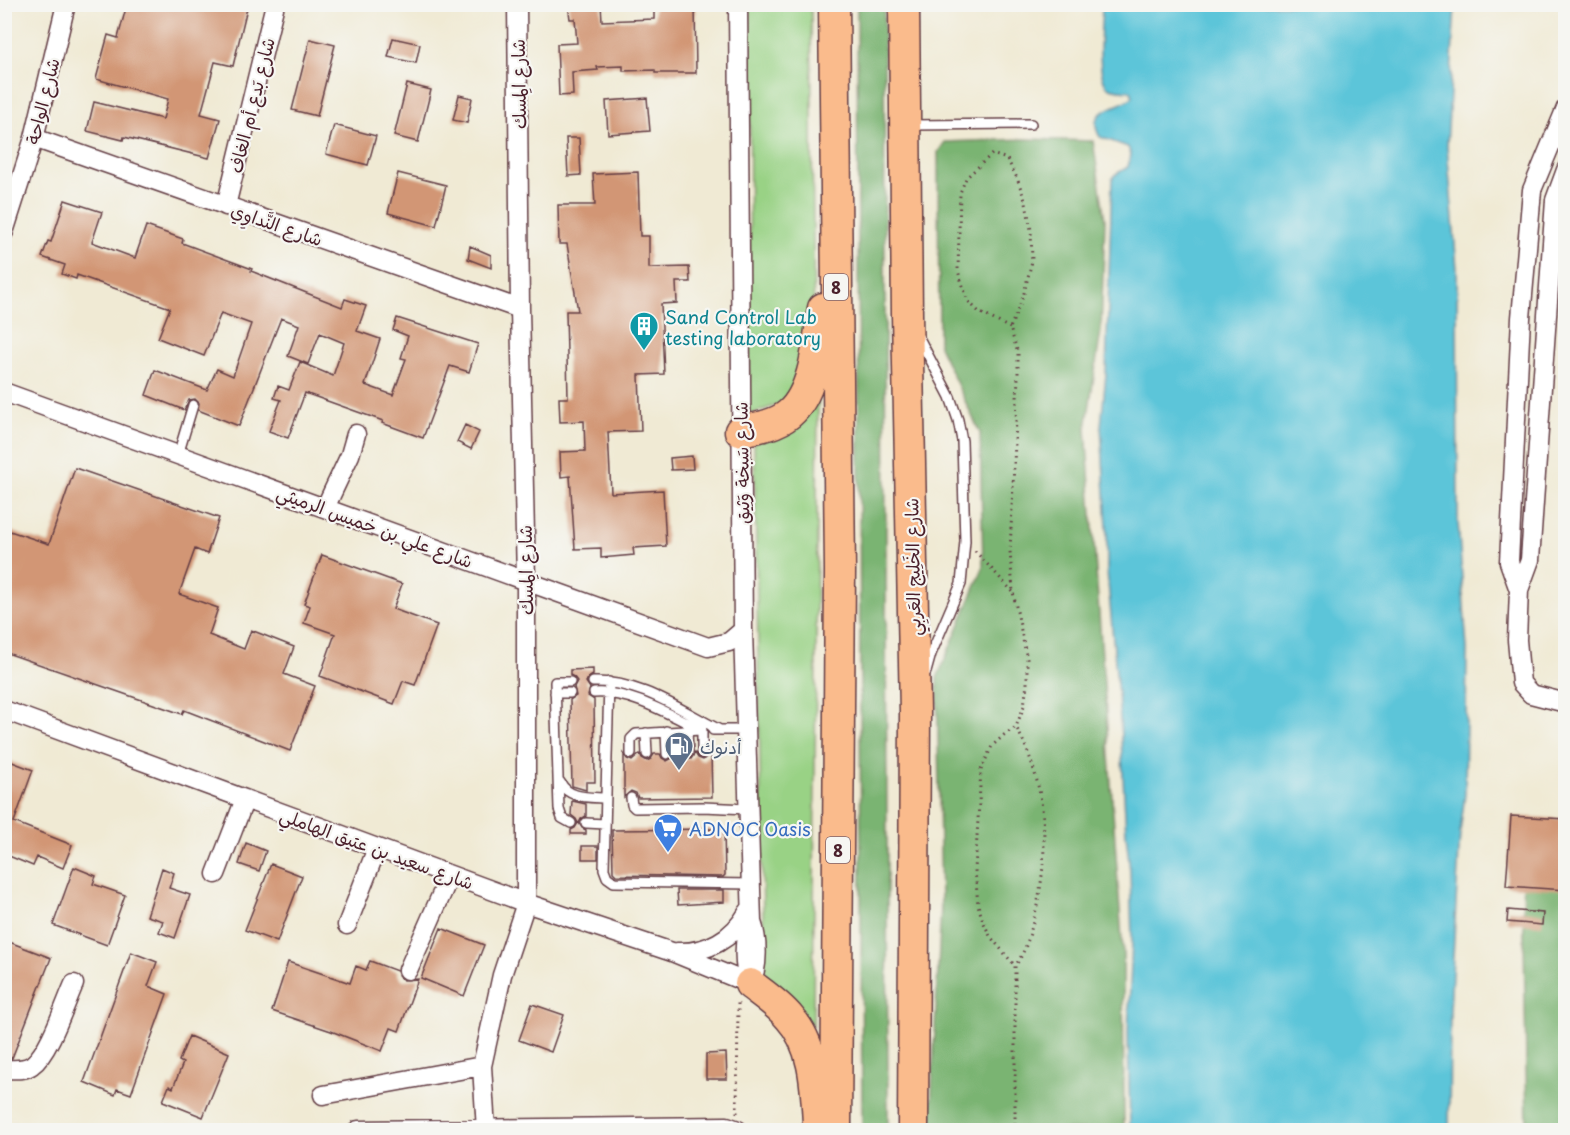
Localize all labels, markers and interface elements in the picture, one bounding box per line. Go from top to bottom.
street label: شارع بَدع أم الغاف [221,34,283,176]
street label: شارع المِسك [504,39,532,129]
street label: شارع الواحة [18,55,66,147]
street label: شارع النَّداوِي [227,196,326,254]
road number: 8 [824,274,848,300]
place label: Sand Control Lab testing laboratory [665,303,821,351]
building icon: Sand Control Lab testing laboratory [628,310,660,352]
street label: شارع سَبخة وَثِيق [726,402,756,524]
street label: شارع علي بن خميس الرميثي [272,478,477,578]
street label: شارع الخَلِيج العَربِي [897,498,931,636]
street label: شارع المِسك [511,525,539,615]
fuel station icon: أدنوك [663,730,695,772]
place label: أدنوك [700,733,742,760]
street label: شارع سعيد بن عتيق الهاملي [275,800,477,899]
supermarket icon: ADNOC Oasis [652,812,684,854]
place label: ADNOC Oasis [689,815,811,842]
road number: 8 [826,837,850,863]

